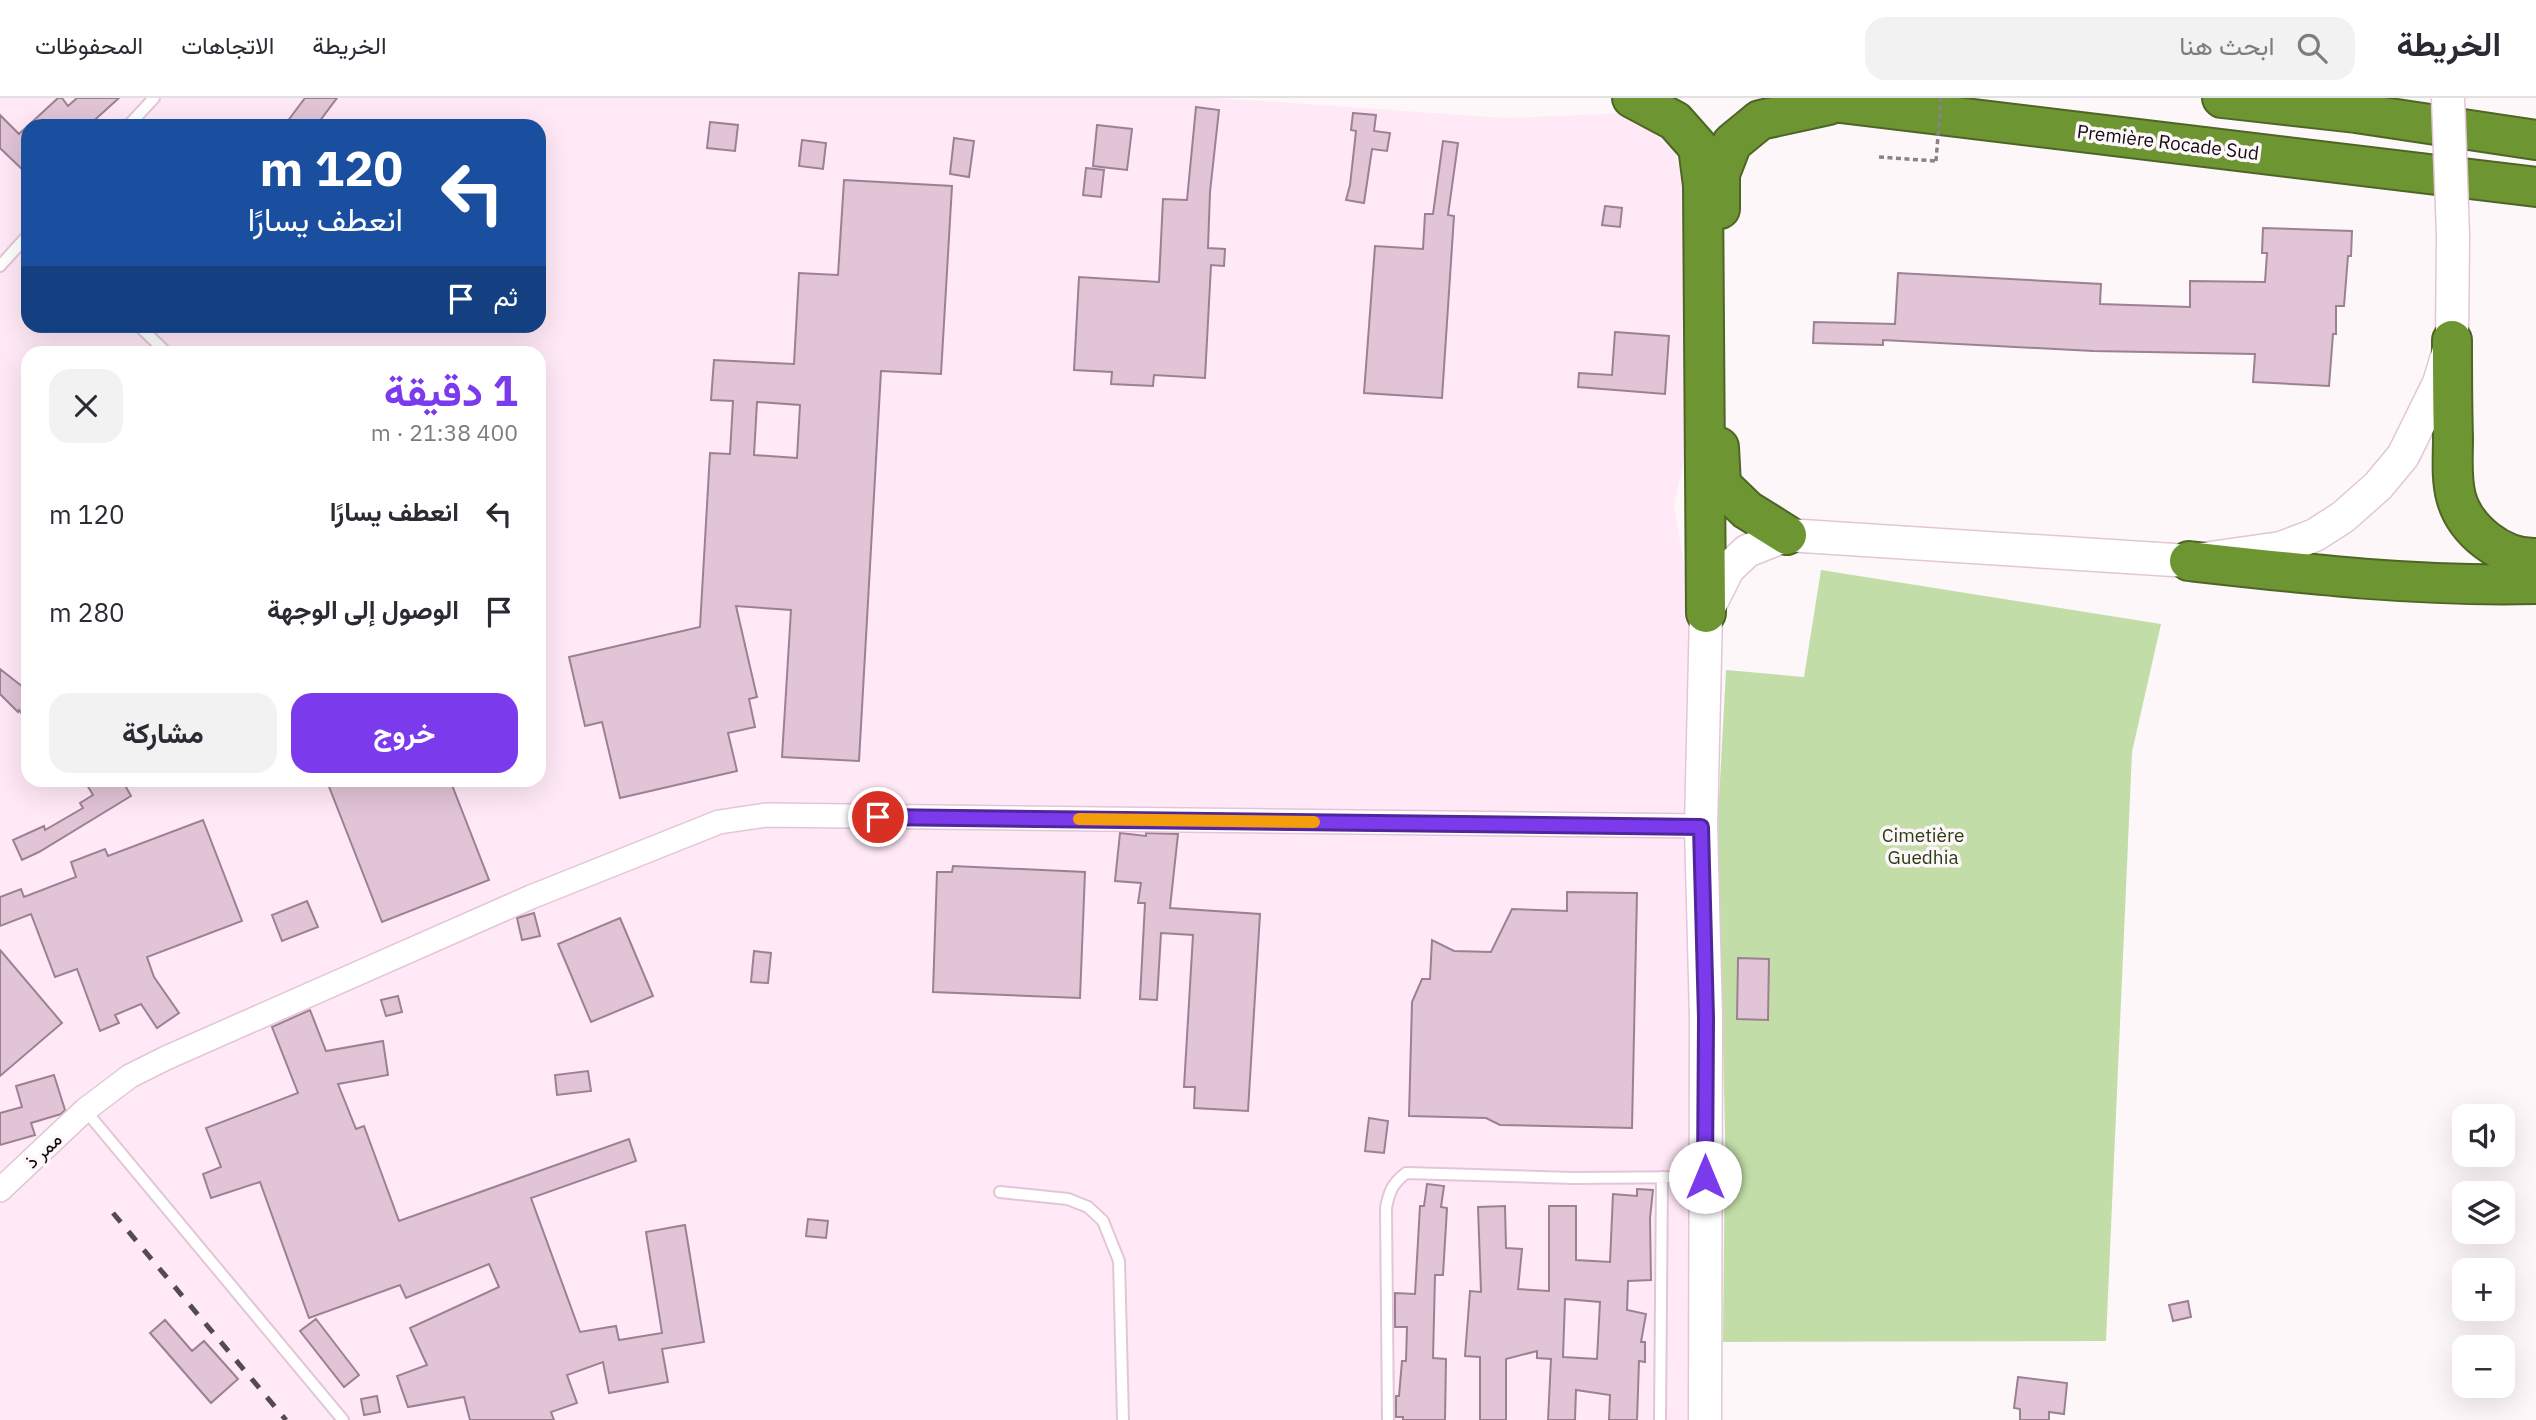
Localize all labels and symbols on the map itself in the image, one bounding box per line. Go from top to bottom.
street label: Première Rocade Sud [2076,119,2260,165]
pin [848,787,908,847]
park label: Cimetière Guedhia [1882,823,1964,869]
street label: ممر ذ [19,1127,67,1173]
position arrow [1668,1140,1742,1214]

